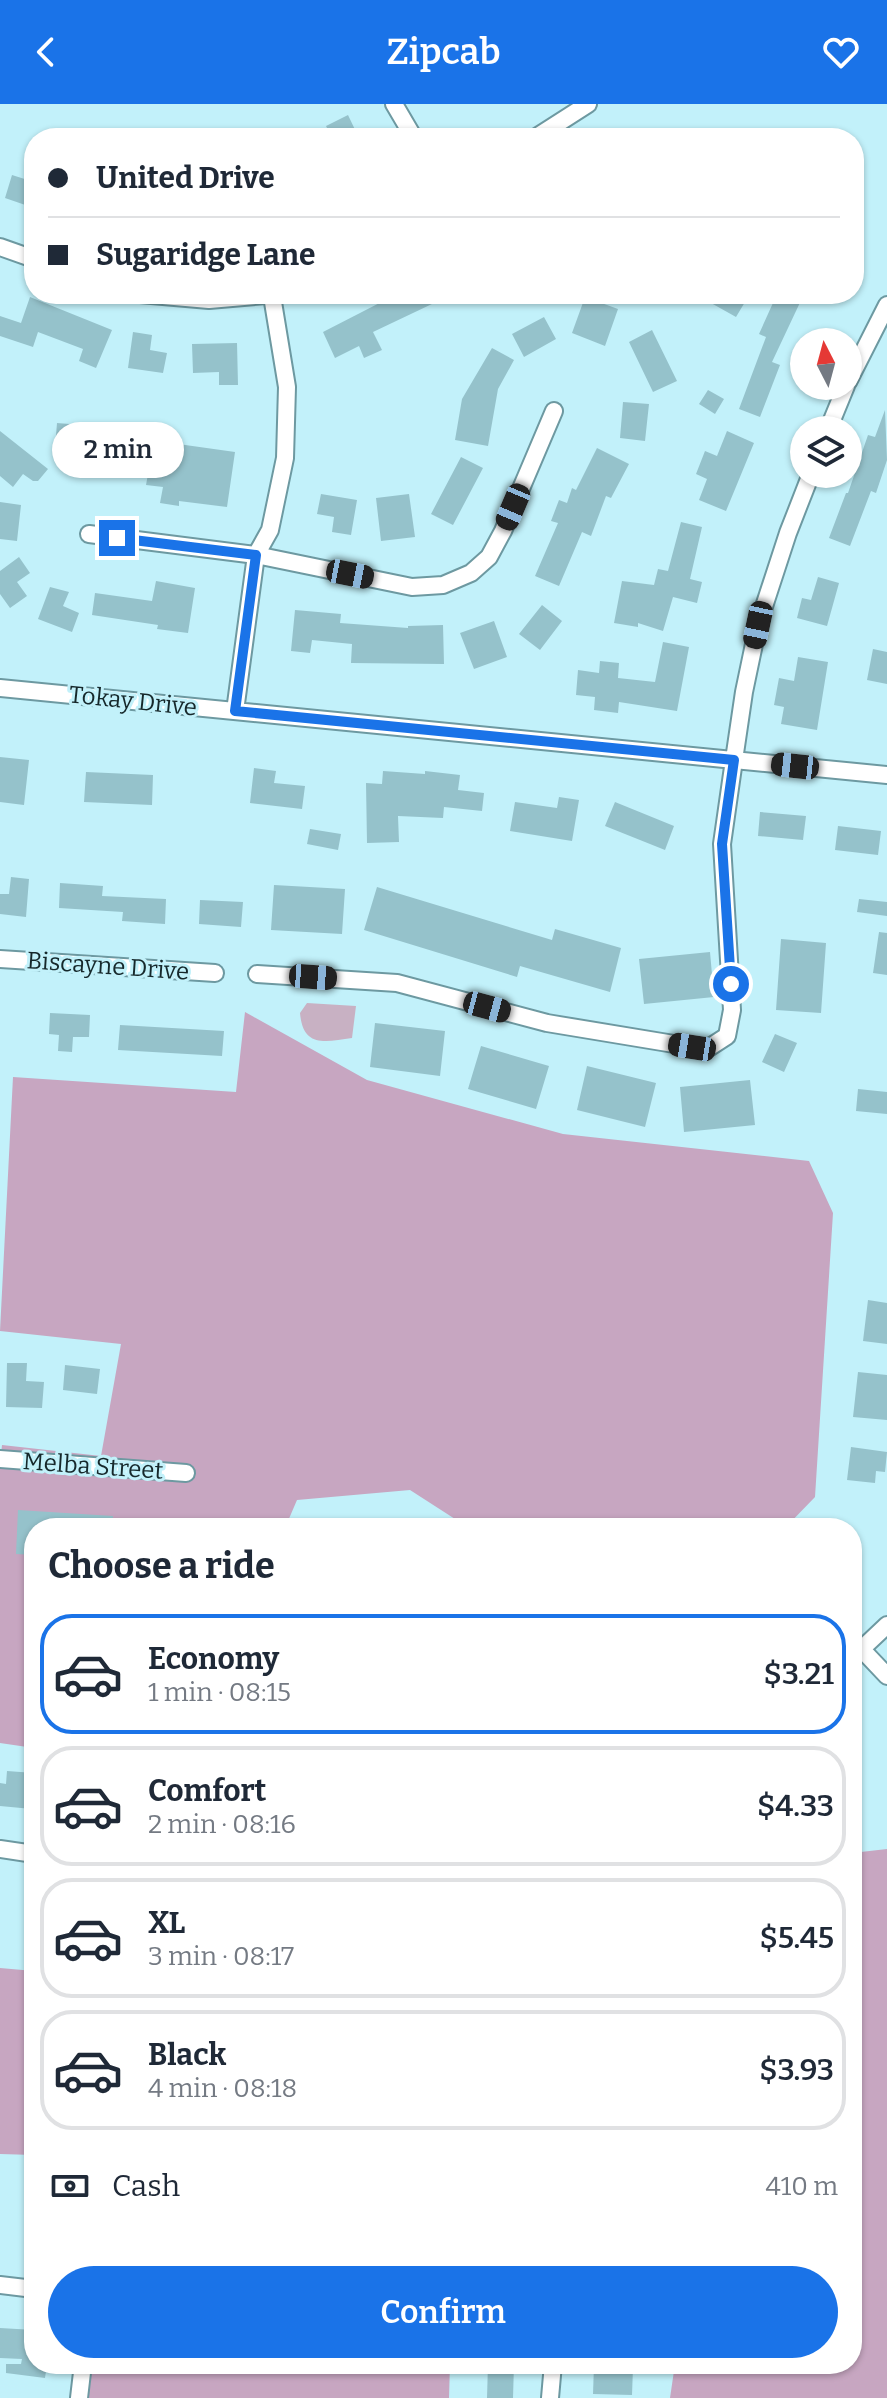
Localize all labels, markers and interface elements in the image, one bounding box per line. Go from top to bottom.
icon: back [24,30,68,74]
text: Zipcab [386,30,501,74]
icon: heart [819,30,863,74]
text: United Drive [96,160,275,196]
text: Sugaridge Lane [96,237,316,273]
north arrow [790,328,862,400]
map controls [790,328,862,488]
button: layers [790,416,862,488]
callout: 2 min [51,422,183,478]
text: 2 min [84,434,152,465]
car [493,480,533,534]
route end [99,520,135,556]
car [324,558,376,590]
car [741,599,775,651]
street label: Tokay Drive [68,680,198,722]
car [770,752,820,780]
street label: Biscayne Drive [26,946,190,986]
car [288,963,338,991]
route start [713,966,749,1002]
car [461,989,513,1025]
car [666,1031,718,1063]
street label: Melba Street [22,1447,164,1485]
text: Choose a ride [48,1544,275,1588]
icon: car [52,1638,124,1710]
text: Economy [148,1641,279,1677]
text: $3.21 [763,1656,834,1692]
text: 1 min · 08:15 [148,1677,291,1708]
icon: car [52,1770,124,1842]
text: Comfort [148,1773,266,1809]
text: $4.33 [757,1788,834,1824]
text: 2 min · 08:16 [148,1809,296,1840]
icon: car [52,1902,124,1974]
text: XL [148,1905,185,1941]
text: $5.45 [759,1920,834,1956]
text: 3 min · 08:17 [148,1941,294,1972]
icon: car [52,2034,124,2106]
text: Black [148,2037,226,2073]
text: $3.93 [759,2052,834,2088]
text: 4 min · 08:18 [148,2073,297,2104]
icon: cash [48,2164,92,2208]
text: Cash [112,2168,180,2204]
text: 410 m [766,2171,838,2202]
button: Confirm [48,2266,838,2358]

